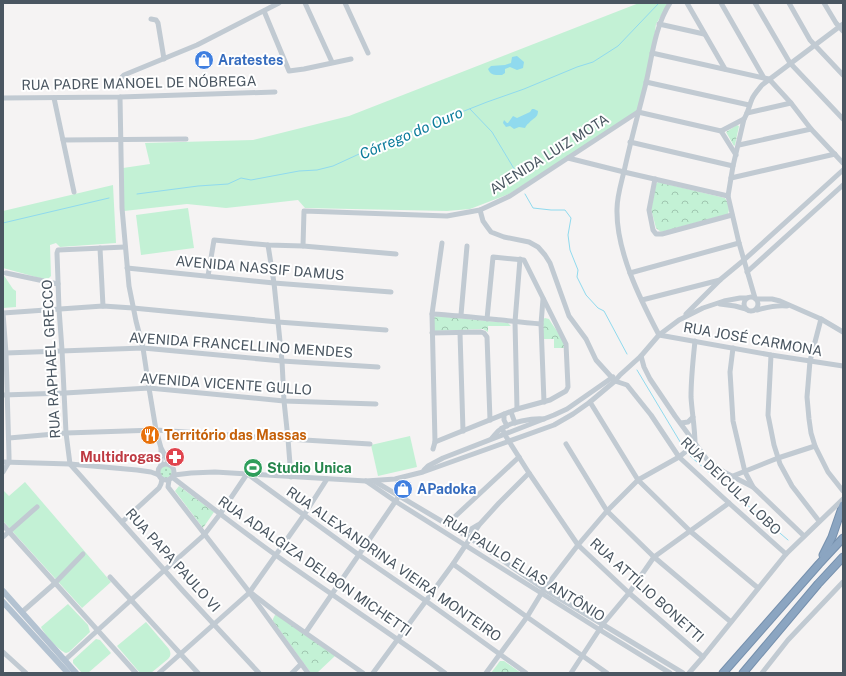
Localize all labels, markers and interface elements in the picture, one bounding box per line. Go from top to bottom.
shop icon: Aratestes [193,49,215,71]
place label: Aratestes [218,52,283,68]
street label: RUA PADRE MANOEL DE NÓBREGA [21,71,257,93]
water label: Córrego do Ouro [357,104,465,162]
street label: AVENIDA LUIZ MOTA [487,111,612,197]
street label: AVENIDA NASSIF DAMUS [175,253,345,283]
street label: RUA RAPHAEL GRECCO [39,279,63,439]
street label: RUA JOSÉ CARMONA [682,318,824,359]
street label: AVENIDA FRANCELLINO MENDES [129,329,353,361]
street label: AVENIDA VICENTE GULLO [139,370,313,398]
restaurant icon: Território das Massas [139,424,161,446]
place label: Território das Massas [164,427,307,443]
street label: RUA DEICULA LOBO [678,434,784,538]
pharmacy icon: Multidrogas [164,446,186,468]
place label: Multidrogas [80,449,161,465]
sports icon: Studio Unica [242,457,264,479]
place label: Studio Unica [267,460,352,476]
shop icon: APadoka [392,478,414,500]
place label: APadoka [417,481,476,497]
street label: RUA ALEXANDRINA VIEIRA MONTEIRO [284,483,504,645]
street label: RUA ADALGIZA DELBON MICHETTI [215,493,415,639]
street label: RUA PAPA PAULO VI [122,505,224,615]
street label: RUA PAULO ELIAS ANTÔNIO [440,511,608,625]
street label: RUA ATTÍLIO BONETTI [587,534,708,645]

